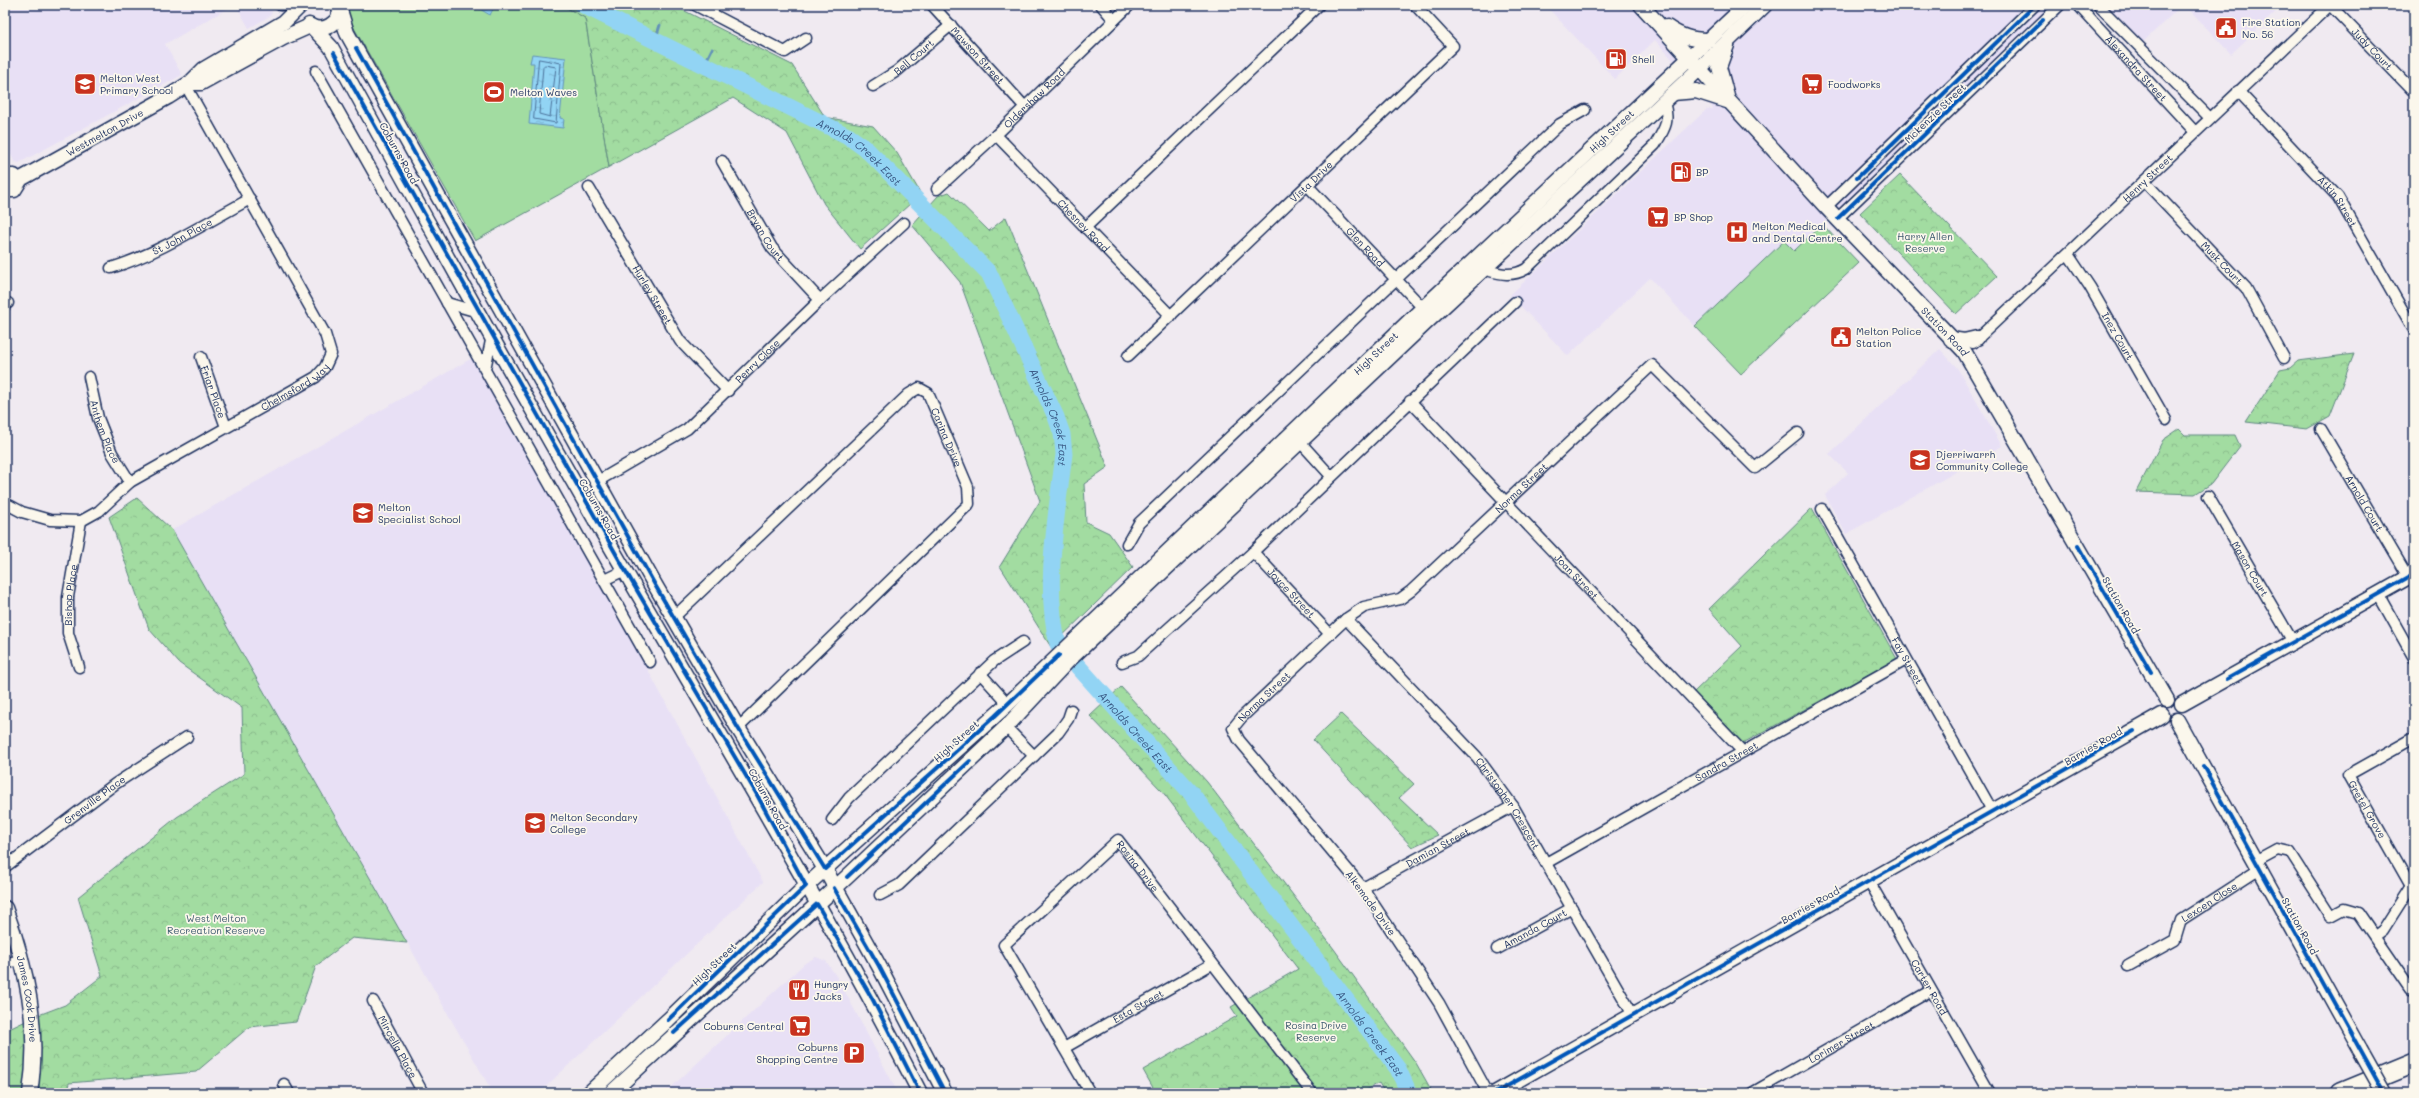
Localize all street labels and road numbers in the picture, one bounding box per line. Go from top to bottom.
street label: Mawson Street [948,23,1008,87]
street label: Judy Court [2349,25,2396,73]
street label: Alexandra Street [2102,32,2170,104]
street label: Bell Court [890,36,937,78]
street label: Oldershaw Road [1000,65,1068,131]
street label: Mckenzie Street [1901,80,1969,146]
street label: Westmelton Drive [63,105,146,159]
street label: High Street [1586,107,1637,156]
street label: Coburns Road [376,120,422,186]
street label: Henry Street [2119,151,2175,205]
street label: Vista Drive [1286,157,1336,205]
street label: Atkin Street [2314,173,2361,230]
street label: Chesney Road [1055,196,1113,255]
street label: Bryan Court [744,206,788,264]
street label: St John Place [150,215,215,258]
street label: Glen Road [1343,224,1388,270]
street label: Musk Court [2198,238,2246,287]
street label: Hurley Street [629,262,675,327]
street label: Station Road [1918,304,1972,358]
street label: Inez Court [2099,309,2137,362]
street label: High Street [1350,329,1401,378]
street label: Perry Close [732,336,783,386]
street label: Chelmsford Way [258,361,333,414]
street label: Friar Place [198,364,229,420]
street label: Anthem Place [87,399,124,466]
street label: Carina Drive [928,406,966,469]
street label: Norma Street [1492,459,1551,516]
street label: Arnold Court [2342,472,2387,534]
street label: Coburns Road [576,476,622,542]
street label: Mason Court [2229,538,2272,599]
street label: Joan Street [1551,551,1602,603]
street label: Bishop Place [61,563,81,626]
street label: Joyce Street [1264,565,1318,621]
street label: Station Road [2099,574,2143,636]
street label: Fay Street [1889,634,1926,687]
street label: Norma Street [1234,668,1293,724]
street label: High Street [930,717,982,765]
street label: Barries Road [2061,724,2125,768]
street label: Sandra Street [1692,738,1760,785]
street label: Christopher Crescent [1472,754,1543,852]
street label: Coburns Road [745,766,791,832]
street label: Grenville Place [61,772,128,827]
street label: Gretel Grove [2345,778,2390,841]
street label: Damian Street [1403,824,1472,870]
street label: Rosina Drive [1114,837,1162,895]
street label: Alkemade Drive [1343,868,1399,938]
street label: Lexcen Close [2178,879,2240,925]
street label: Barries Road [1778,883,1842,927]
street label: Station Road [2279,895,2321,957]
street label: Amanda Court [1500,905,1569,951]
street label: High Street [689,939,739,989]
street label: James Cook Drive [13,954,40,1043]
street label: Carter Road [1908,956,1951,1017]
street label: Esta Street [1110,986,1166,1026]
street label: Mircella Place [375,1013,421,1081]
street label: Lorimer Street [1806,1017,1877,1066]

